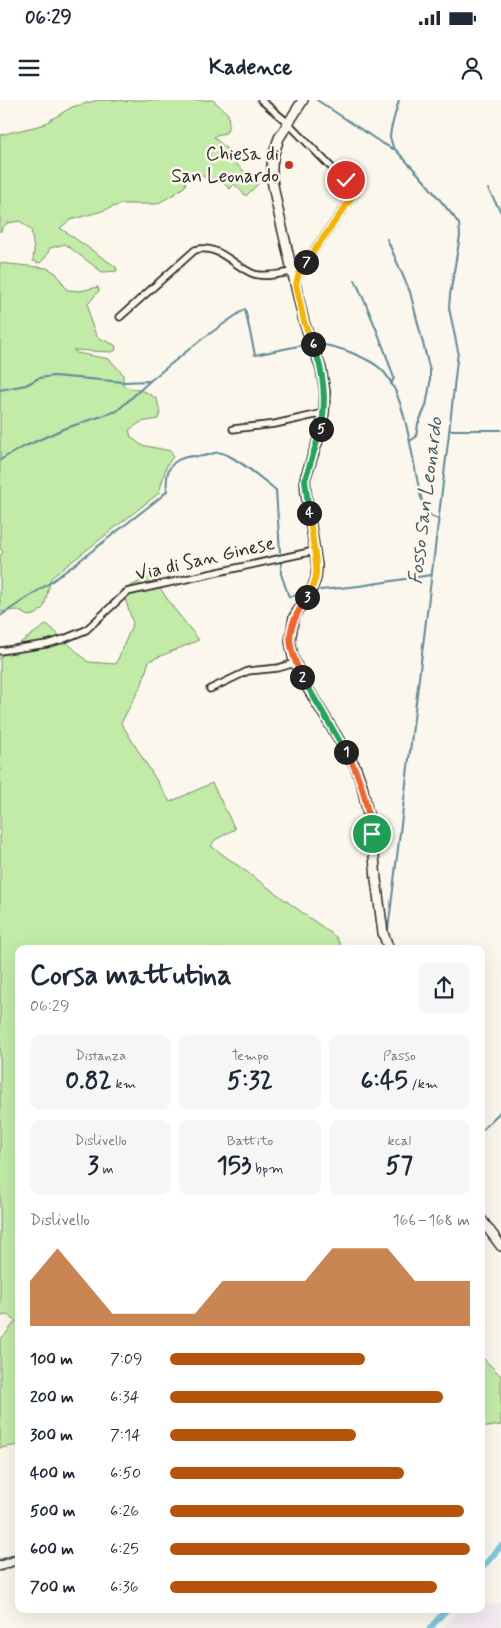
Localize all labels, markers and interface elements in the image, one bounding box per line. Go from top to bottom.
text: 06:29 [25,5,72,30]
icon: menu [15,54,43,82]
text: Kadence [209,54,292,82]
icon: person [458,54,486,82]
place label: Chiesa di San Leonardo [171,142,279,189]
marker: Chiesa di San Leonardo [283,159,295,171]
pin [325,159,367,201]
icon: check [332,166,360,194]
pin: 7 [294,250,318,274]
text: 7 [302,253,311,271]
pin: 6 [300,332,326,356]
text: 6 [310,335,317,353]
pin: 5 [308,416,334,442]
water label: Fosso San Leonardo [402,416,450,586]
text: 5 [317,420,326,438]
pin: 4 [296,500,322,526]
text: 4 [305,504,314,522]
street label: Via di San Ginese [133,531,277,587]
pin: 3 [294,584,320,610]
text: 3 [304,588,311,606]
pin: 2 [290,664,314,690]
text: 2 [299,668,306,686]
pin: 1 [334,740,358,764]
text: 1 [343,743,350,761]
pin [351,813,393,855]
icon: arrive [358,820,386,848]
text: Corsa mattutina [30,958,232,995]
button: share [418,962,470,1014]
text: 06:29 [30,996,69,1017]
text: Distanza [75,1047,126,1065]
text: Tempo [231,1047,269,1065]
text: Passo [383,1047,416,1065]
text: 0.82 [65,1065,112,1098]
text: 5:32 [227,1065,273,1098]
text: 6:45 [360,1065,408,1098]
text: km [112,1075,136,1093]
text: /km [408,1075,438,1093]
text: Dislivello [75,1132,127,1150]
text: Battito [227,1132,273,1150]
text: kcal [388,1132,411,1150]
text: 3 [88,1150,99,1183]
text: 153 [217,1150,251,1183]
text: 57 [386,1150,413,1183]
text: m [99,1160,114,1178]
text: bpm [251,1160,283,1178]
text: Dislivello [30,1210,90,1231]
text: 166–168 m [392,1210,470,1231]
text: 100 m [30,1349,73,1370]
text: 7:09 [110,1349,142,1370]
text: 200 m [30,1387,74,1408]
text: 6:34 [110,1387,139,1408]
text: 300 m [30,1425,73,1446]
text: 7:14 [110,1425,141,1446]
text: 400 m [30,1463,75,1484]
text: 6:50 [110,1463,141,1484]
text: 500 m [30,1501,75,1522]
text: 6:26 [110,1501,139,1522]
text: 600 m [30,1539,74,1560]
text: 6:25 [110,1539,139,1560]
text: 700 m [30,1577,76,1598]
text: 6:36 [110,1577,139,1598]

